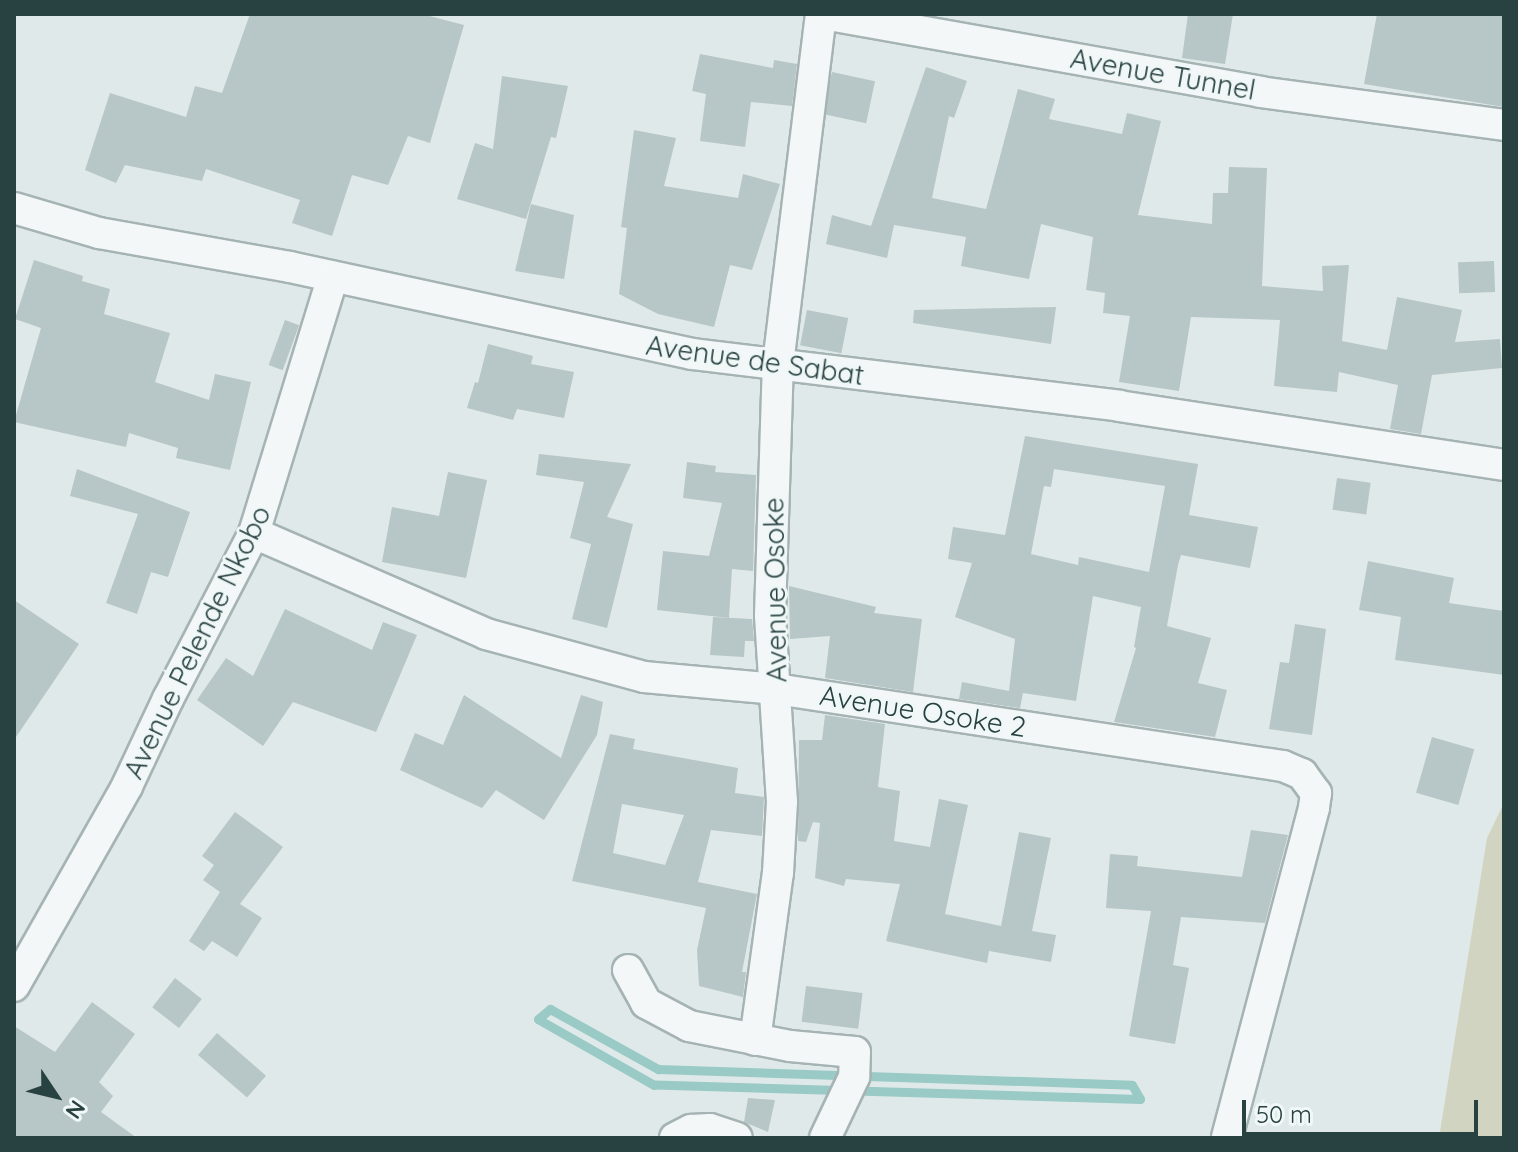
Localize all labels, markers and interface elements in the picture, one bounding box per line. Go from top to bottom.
street label: Avenue Tunnel [1068,41,1258,107]
street label: Avenue de Sabat [644,328,866,392]
street label: Avenue Osoke [757,497,793,683]
street label: Avenue Pelende Nkobo [116,500,278,784]
street label: Avenue Osoke 2 [818,678,1028,744]
north arrow [16,1056,96,1136]
scale bar [1246,1084,1482,1134]
text: N [60,1095,92,1124]
text: 50 m [1256,1099,1312,1129]

